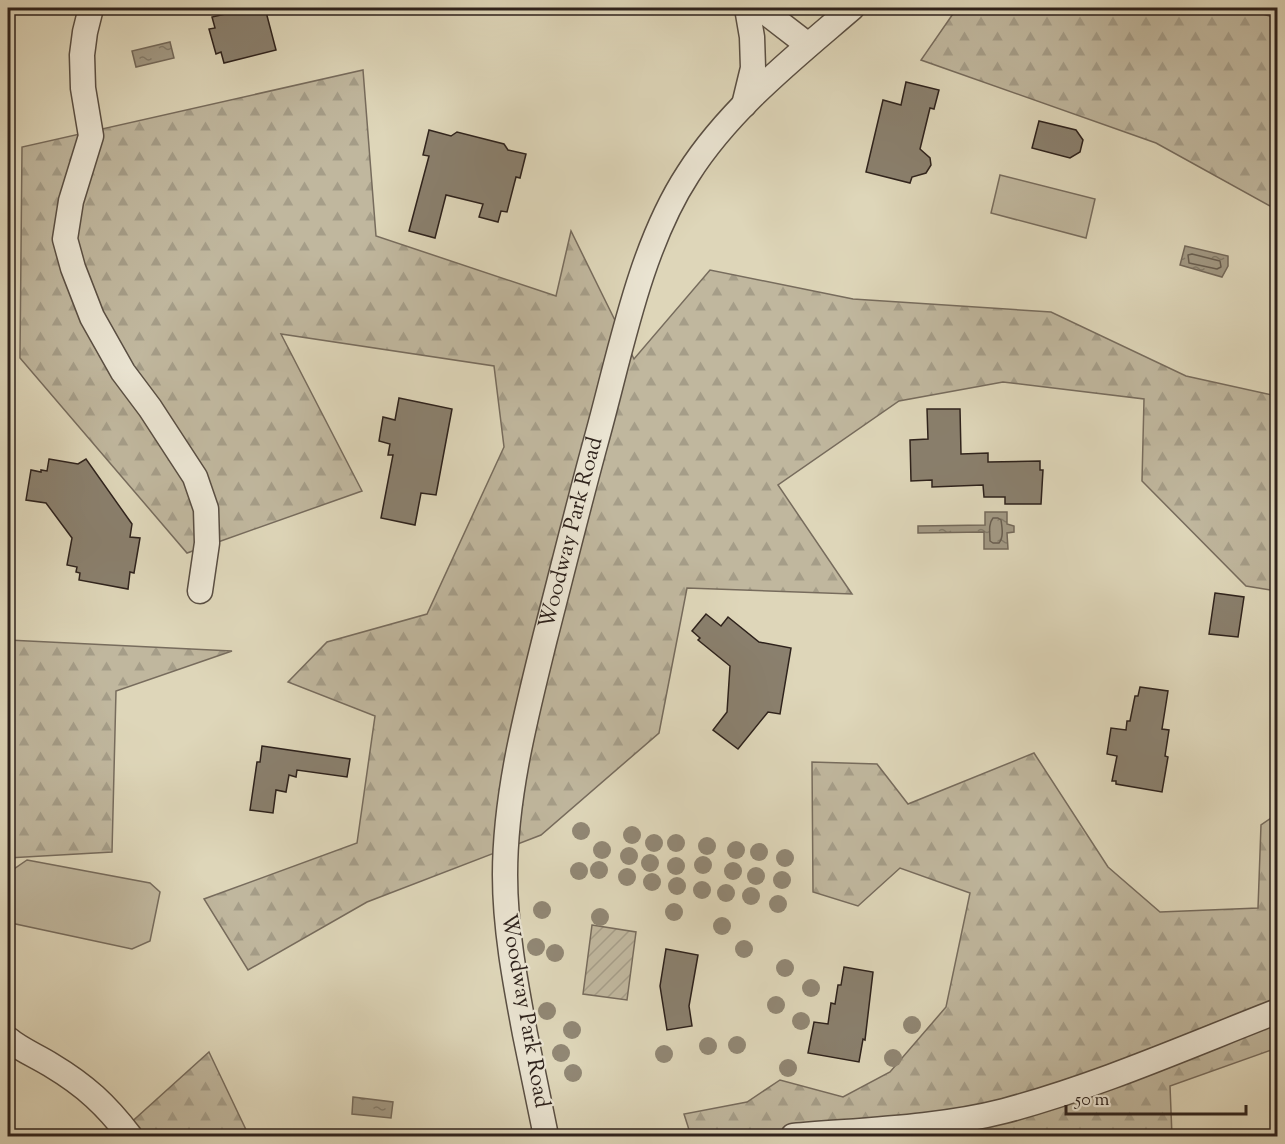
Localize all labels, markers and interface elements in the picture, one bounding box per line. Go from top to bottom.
street label: Woodway Park Road [532,434,612,632]
street label: Woodway Park Road [491,911,557,1111]
scale bar [1066,1078,1246,1116]
text: 50 m [1074,1088,1110,1114]

